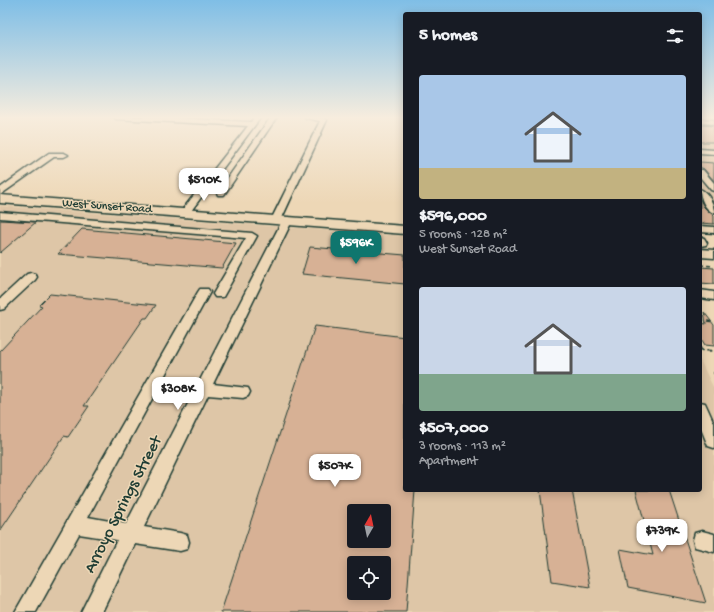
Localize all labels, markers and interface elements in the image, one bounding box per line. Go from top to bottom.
icon: filters [664,25,686,47]
text: 5 homes [419,26,477,46]
icon: home [517,101,589,173]
pin: $510K [176,168,232,202]
text: $510K [188,173,220,188]
street label: West Sunset Road [62,197,153,217]
text: $596,000 [419,207,487,227]
text: 5 rooms · 128 m² [419,227,507,242]
pin: $596K [328,231,384,265]
text: $596K [340,236,372,251]
text: West Sunset Road [419,242,517,257]
icon: home [517,313,589,385]
pin: $308K [150,377,206,411]
text: $308K [161,382,195,397]
text: $507,000 [419,419,488,439]
street label: Arroyo Springs Street [81,431,168,577]
text: 3 rooms · 113 m² [419,439,506,454]
pin: $507K [307,454,363,488]
text: Apartment [419,454,478,469]
text: $507K [318,459,352,474]
north arrow [347,504,391,548]
map controls [347,504,391,600]
pin: $739K [634,519,690,553]
text: $739K [645,524,679,539]
button: locate [347,556,391,600]

